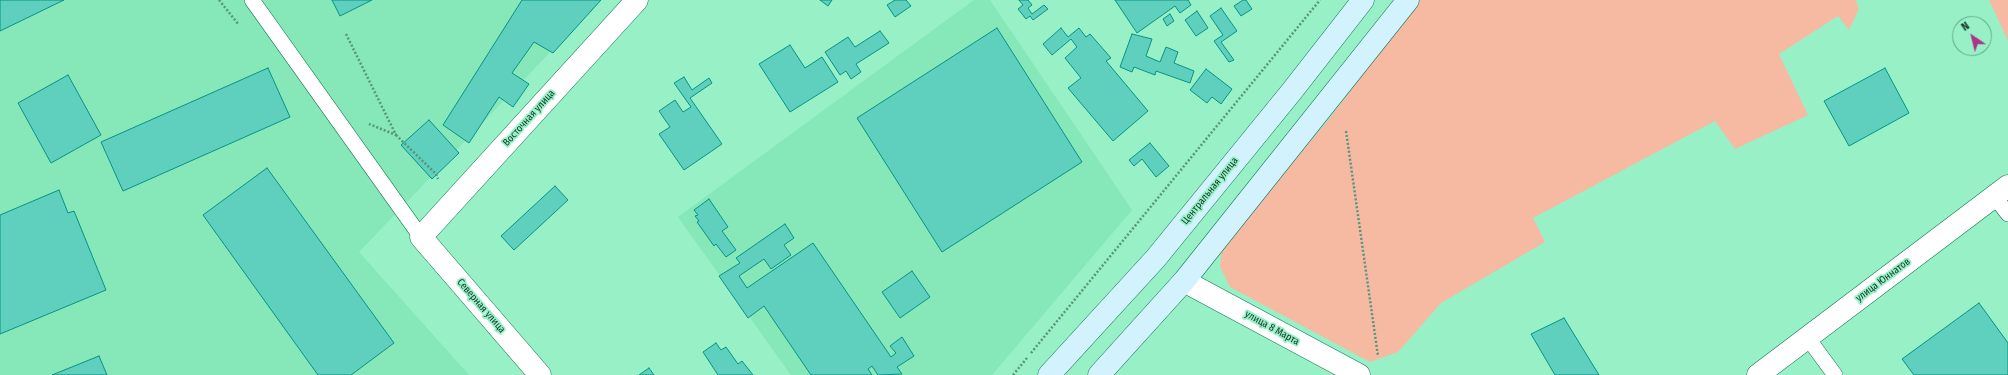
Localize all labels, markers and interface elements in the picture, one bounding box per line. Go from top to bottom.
north arrow [1952,16,1992,56]
text: N [1959,19,1972,34]
street label: Восточная улица [501,87,557,149]
street label: Центральная улица [1179,155,1241,227]
street label: улица Юннатов [1853,256,1913,304]
street label: Северная улица [454,277,508,335]
street label: улица 8 Марта [1243,308,1301,348]

